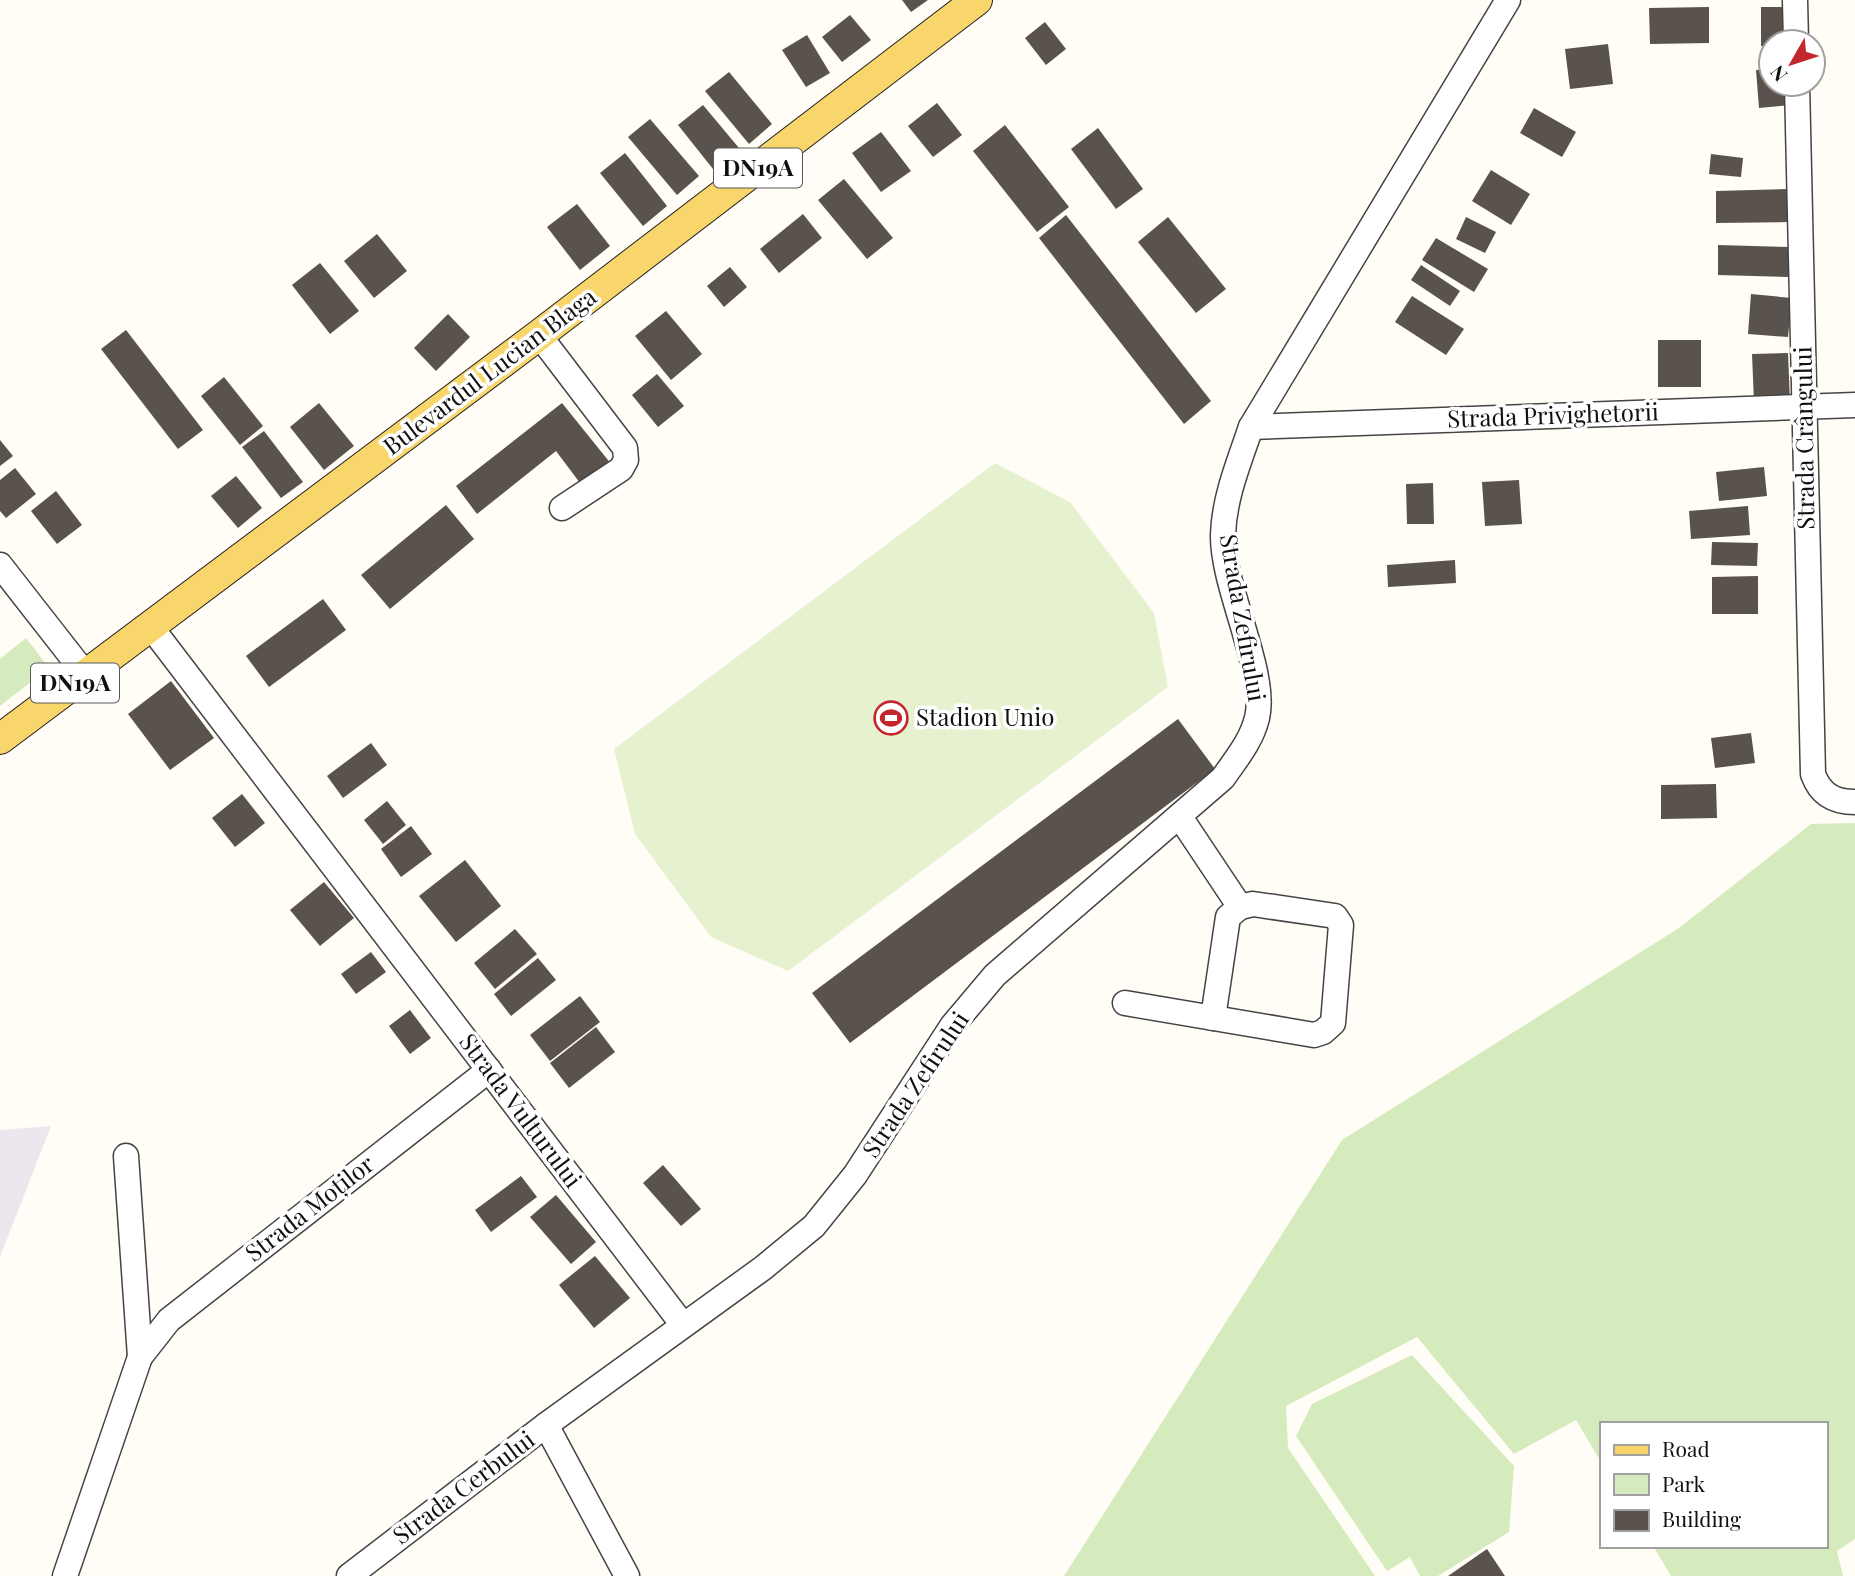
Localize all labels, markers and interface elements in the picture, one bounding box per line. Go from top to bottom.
north arrow [1757,28,1827,98]
text: N [1763,61,1792,88]
road number: DN19A [714,148,802,188]
street label: Bulevardul Lucian Blaga [376,280,602,461]
street label: Strada Crângului [1785,346,1821,530]
street label: Strada Privighetorii [1447,394,1659,434]
street label: Strada Zefirului [1214,531,1274,704]
road number: DN19A [31,664,119,702]
sports icon: Stadion Unio [872,699,910,737]
place label: Stadion Unio [916,700,1054,732]
street label: Strada Zefirului [854,1005,975,1163]
street label: Strada Vulturului [453,1026,590,1193]
street label: Strada Moților [238,1147,380,1268]
legend [1600,1422,1827,1548]
street label: Strada Cerbului [385,1423,540,1550]
text: Road [1662,1434,1710,1462]
text: Park [1662,1469,1706,1497]
text: Building [1662,1504,1741,1532]

